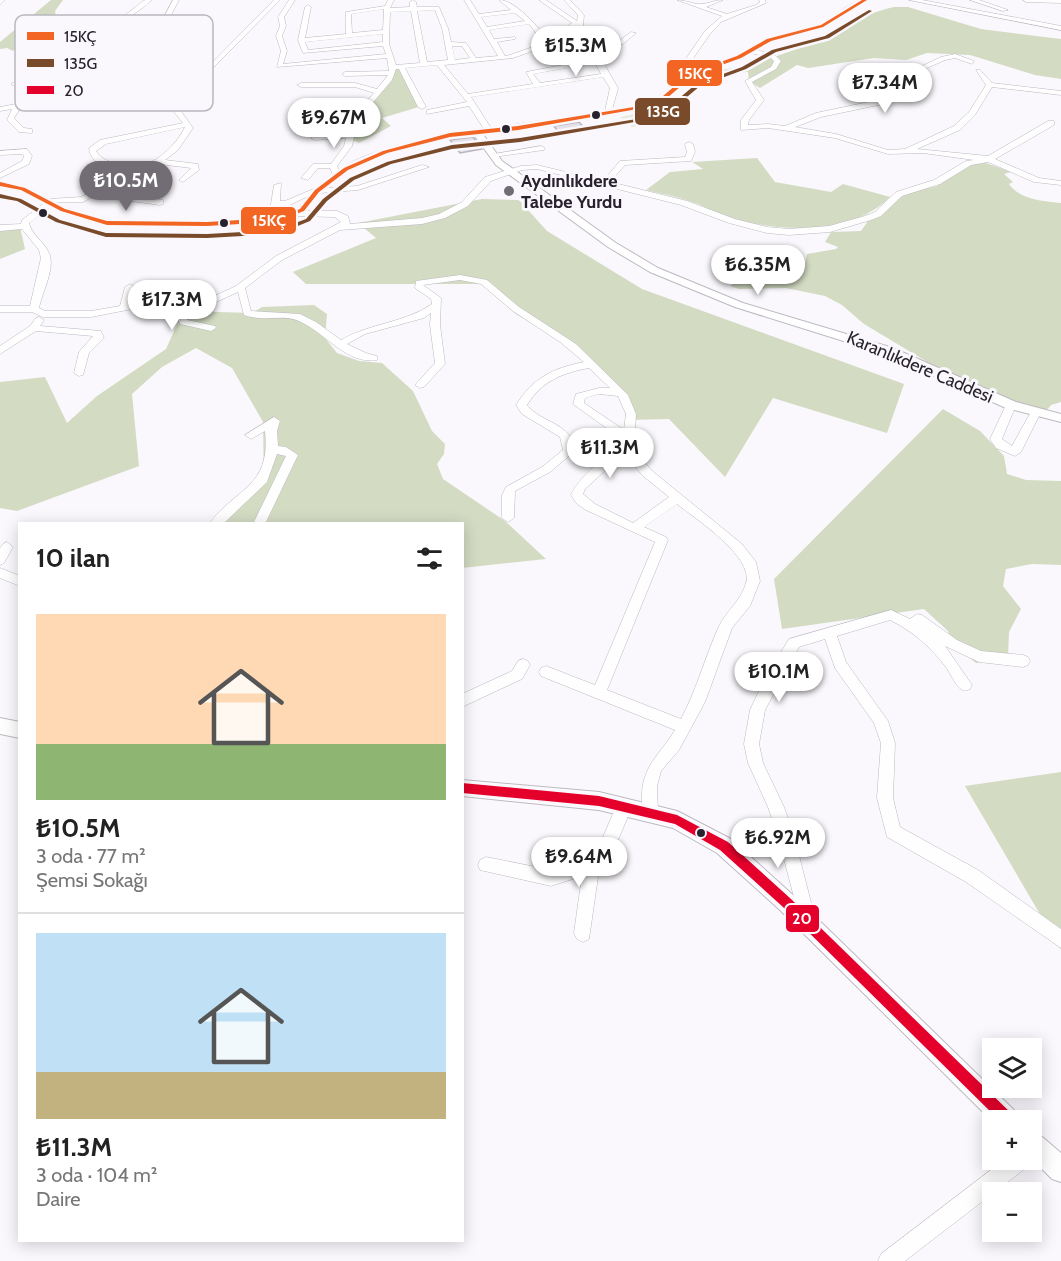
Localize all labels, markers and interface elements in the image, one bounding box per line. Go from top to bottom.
legend [15,15,213,111]
pin: ₺15.3M [527,26,625,77]
text: 15KÇ [64,27,96,46]
text: ₺15.3M [545,33,607,57]
text: 135G [64,54,97,73]
line badge: 15KÇ [666,59,723,87]
pin: ₺7.34M [836,63,934,114]
text: 15KÇ [678,64,712,83]
text: ₺7.34M [852,70,918,94]
text: 20 [64,81,84,100]
line badge: 135G [634,97,691,126]
pin: ₺9.67M [285,98,383,149]
text: 135G [646,102,680,121]
text: ₺9.67M [302,105,366,129]
unlabelled marker [590,109,602,121]
unlabelled marker [500,123,512,135]
pin: ₺10.5M [77,161,175,212]
text: ₺10.5M [93,168,159,192]
place label: Aydınlıkdere Talebe Yurdu [521,170,622,213]
marker: Aydınlıkdere Talebe Yurdu [502,184,516,198]
line badge: 15KÇ [240,206,297,235]
unlabelled marker [37,207,49,219]
text: 15KÇ [252,211,286,230]
unlabelled marker [218,217,230,229]
pin: ₺6.35M [709,245,807,296]
text: ₺6.35M [725,252,791,276]
pin: ₺17.3M [123,280,221,331]
text: ₺17.3M [142,287,202,311]
street label: Karanlıkdere Caddesi [843,326,997,408]
pin: ₺11.3M [561,428,659,479]
text: ₺11.3M [581,435,639,459]
text: 10 ilan [36,542,110,574]
icon: filters [413,542,446,575]
pin: ₺10.1M [730,652,828,703]
icon: home [187,653,295,761]
text: ₺10.1M [748,659,810,683]
text: ₺10.5M [36,812,121,844]
pin: ₺6.92M [729,818,827,869]
text: ₺6.92M [745,825,811,849]
unlabelled marker [695,827,707,839]
pin: ₺9.64M [530,837,628,888]
text: 3 oda · 77 m² [36,844,146,868]
text: ₺9.64M [545,844,613,868]
text: Şemsi Sokağı [36,868,148,892]
line badge: 20 [785,904,820,933]
text: 20 [792,909,812,928]
icon: home [187,972,295,1080]
map controls [982,1038,1042,1242]
button: layers [982,1038,1042,1098]
button: + [982,1110,1042,1170]
text: ₺11.3M [36,1131,112,1163]
text: 3 oda · 104 m² [36,1163,158,1187]
button: − [982,1182,1042,1242]
text: Daire [36,1187,81,1211]

